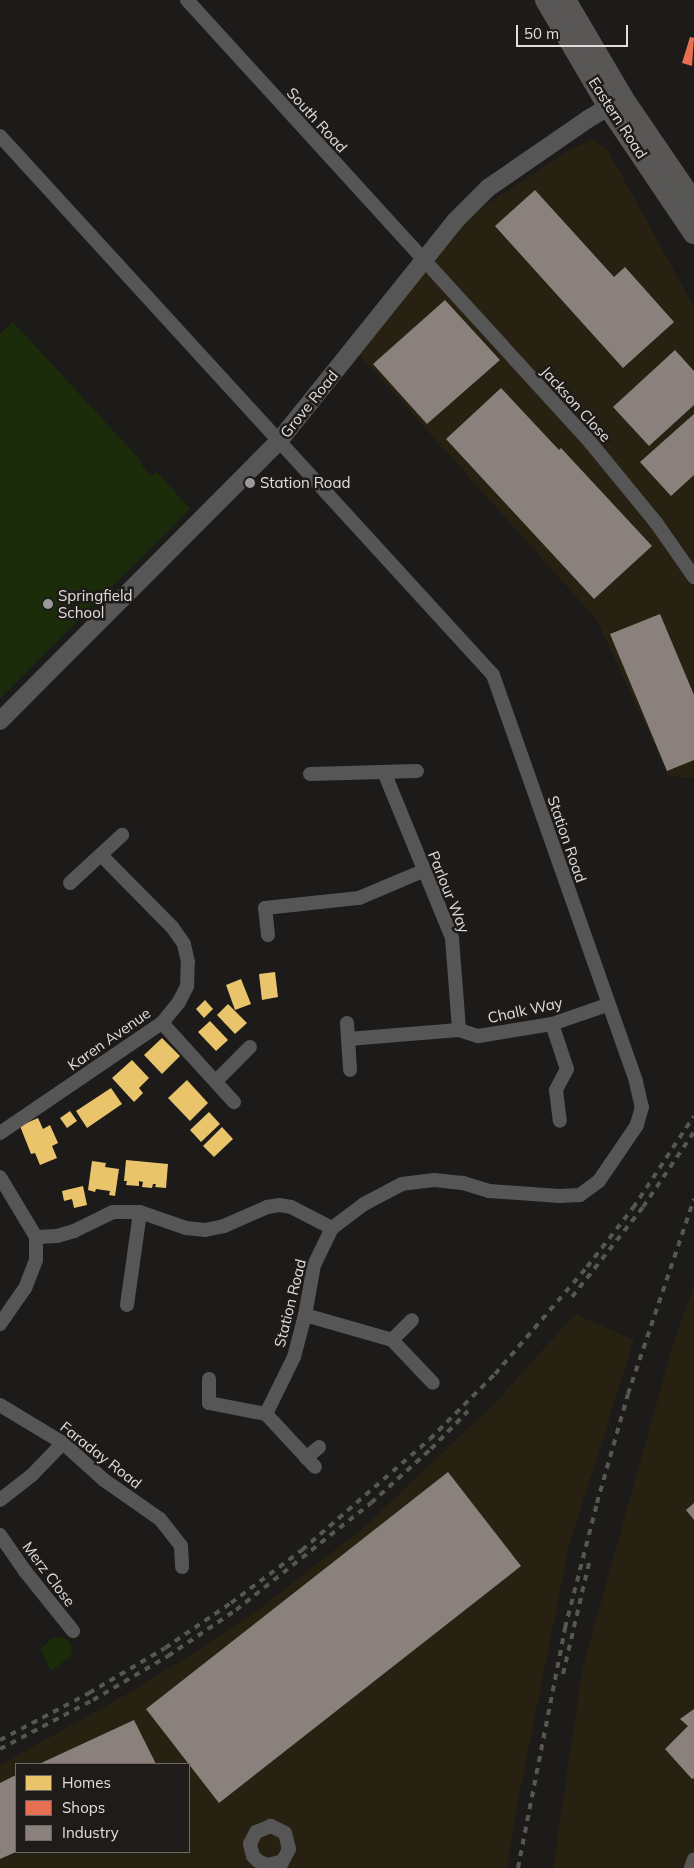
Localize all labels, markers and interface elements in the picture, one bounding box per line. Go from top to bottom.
scale bar [519,15,632,47]
text: 50 m [524,24,559,43]
street label: Eastern Road [585,74,651,162]
street label: South Road [283,84,351,156]
street label: Jackson Close [537,362,615,446]
street label: Grove Road [276,367,342,441]
place label: Station Road [260,474,350,492]
marker: Station Road [244,477,256,489]
place label: Springfield School [58,586,133,621]
marker: Springfield School [42,598,54,610]
street label: Station Road [544,793,590,885]
street label: Parlour Way [424,848,474,936]
street label: Chalk Way [486,993,564,1027]
street label: Karen Avenue [64,1004,154,1074]
street label: Station Road [270,1257,310,1349]
street label: Faraday Road [57,1418,145,1492]
street label: Merz Close [19,1538,79,1610]
legend [15,1763,190,1853]
text: Homes [62,1773,111,1792]
text: Shops [62,1798,105,1817]
text: Industry [62,1823,119,1842]

